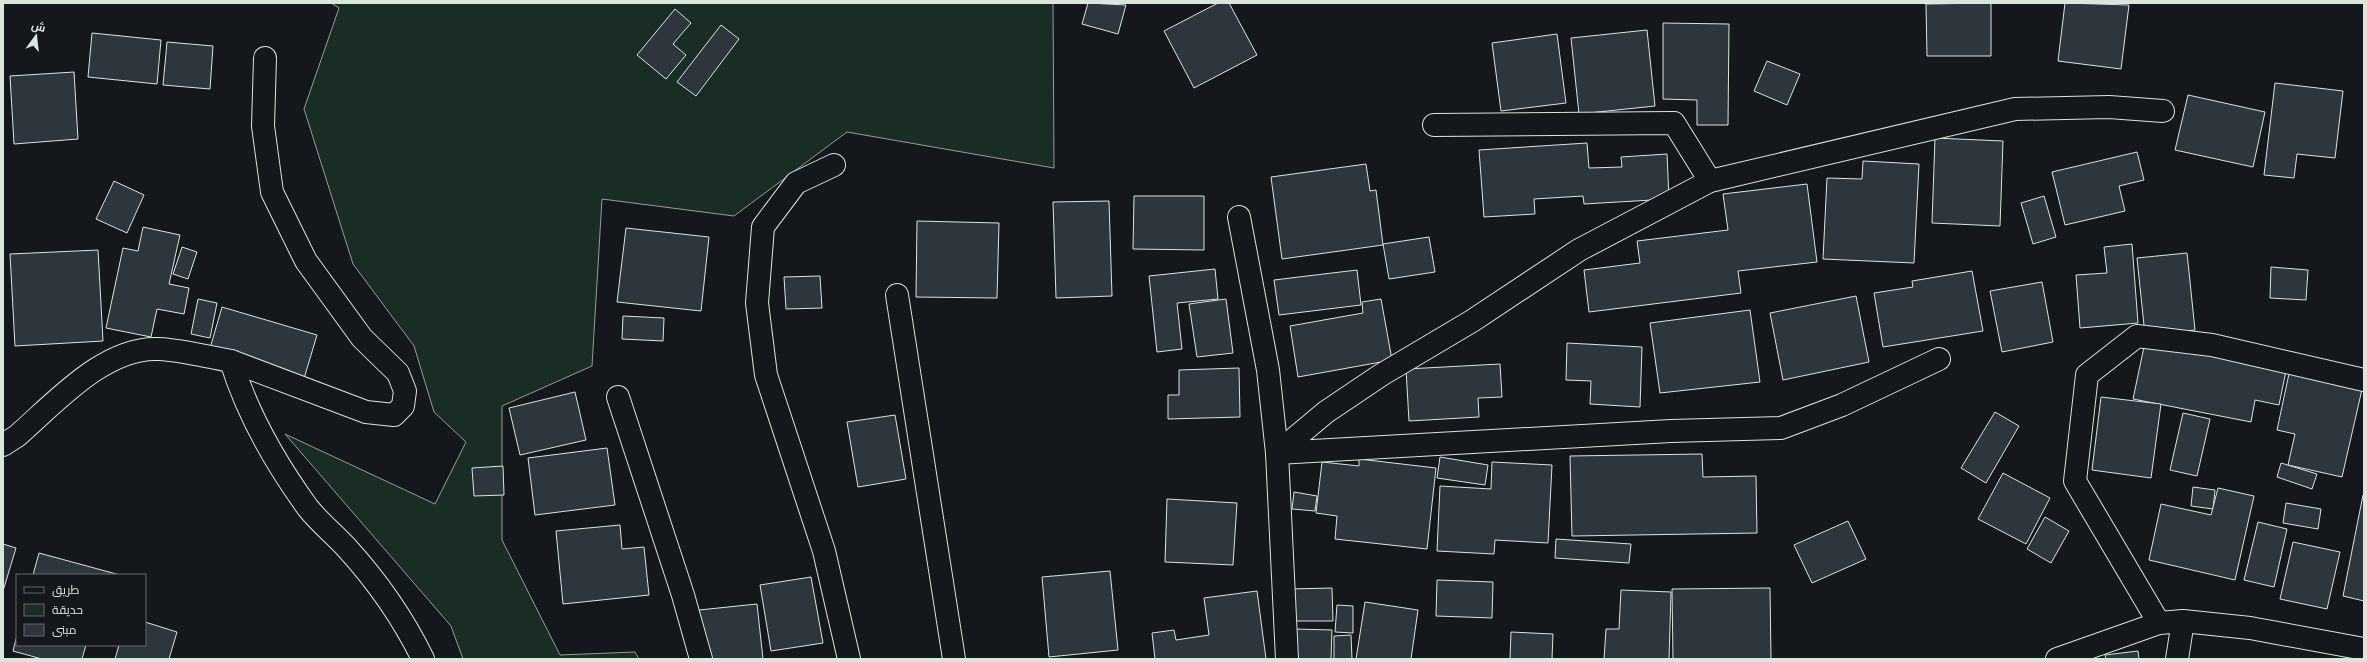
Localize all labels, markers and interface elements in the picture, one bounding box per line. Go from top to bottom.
north arrow [16,16,56,56]
text: ش [30,19,47,35]
legend [16,574,146,646]
text: طريق [52,583,80,597]
text: حديقة [52,603,83,617]
text: مبنى [52,623,77,637]

